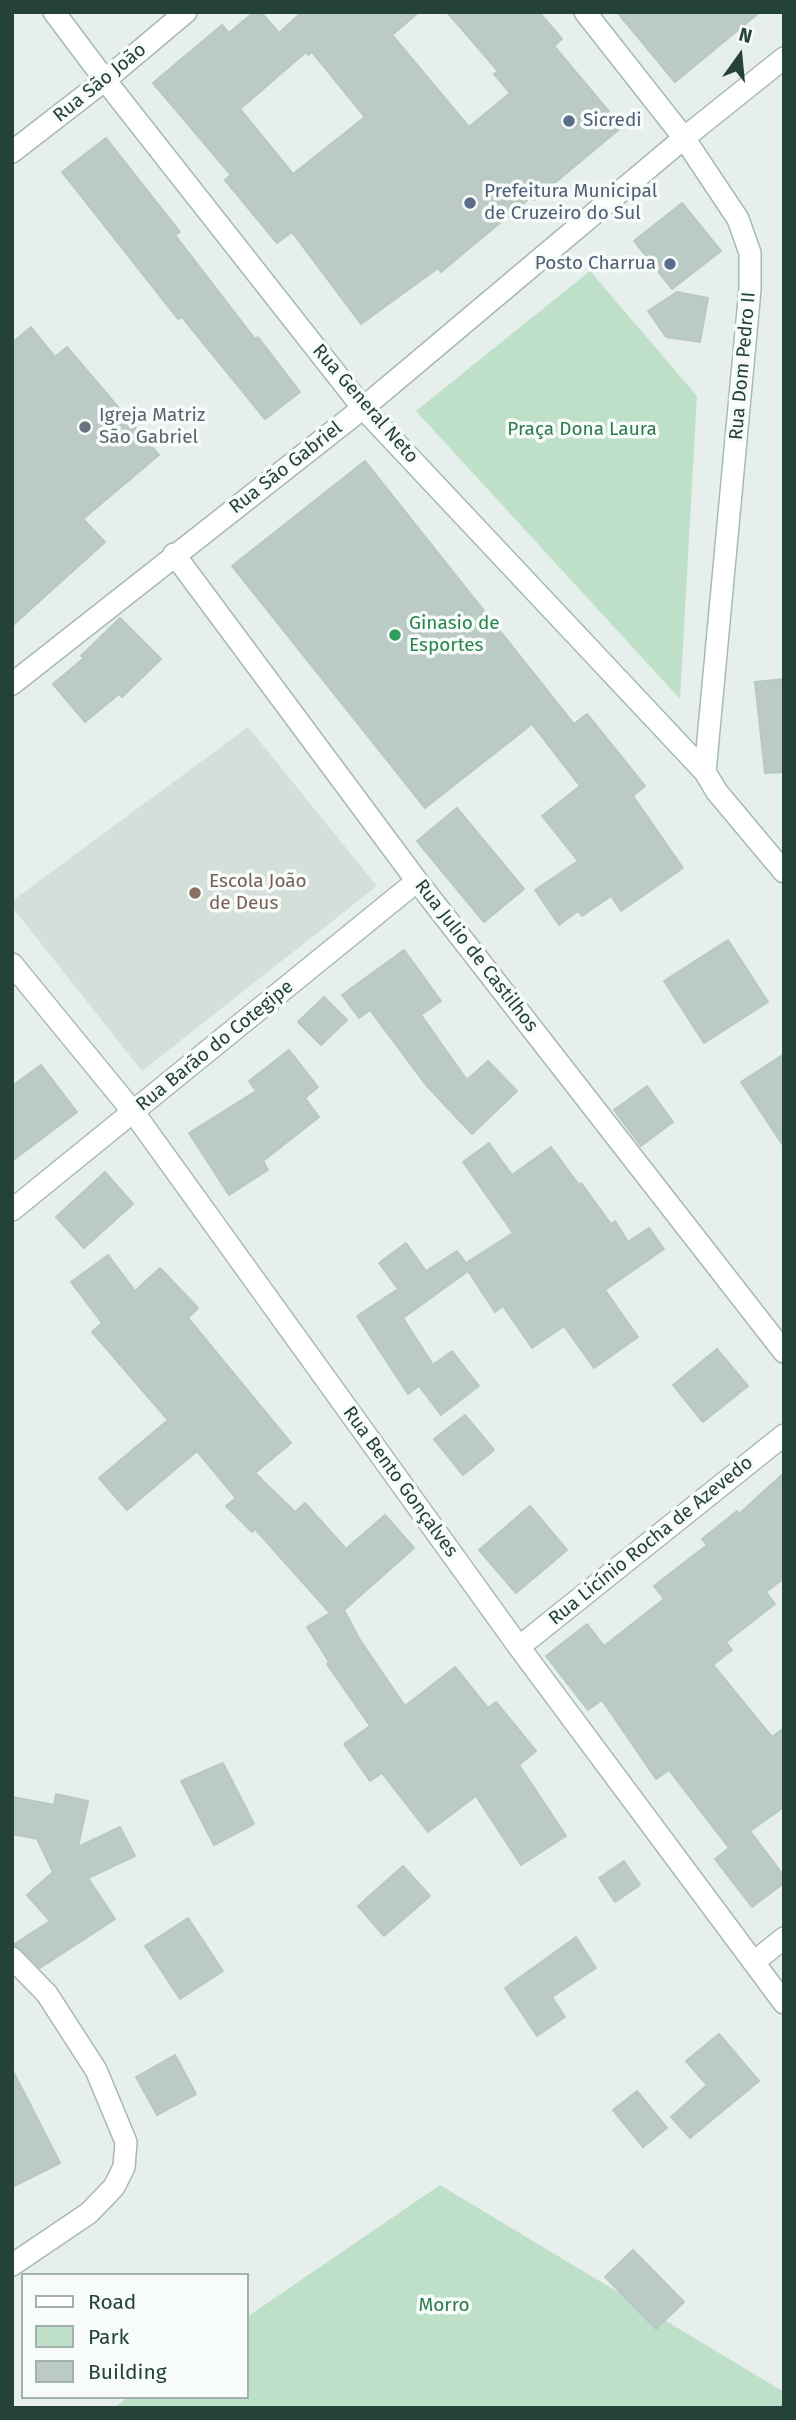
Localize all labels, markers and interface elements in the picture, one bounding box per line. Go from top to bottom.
north arrow [705,21,775,91]
text: N [736,22,755,48]
street label: Rua São João [49,39,151,127]
place label: Sicredi [583,110,642,132]
marker: Sicredi [561,113,577,129]
place label: Prefeitura Municipal de Cruzeiro do Sul [484,181,657,225]
marker: Prefeitura Municipal de Cruzeiro do Sul [462,195,478,211]
place label: Posto Charrua [535,253,656,275]
marker: Posto Charrua [662,256,678,272]
street label: Rua Dom Pedro II [725,291,761,441]
street label: Rua General Neto [307,340,423,468]
place label: Igreja Matriz São Gabriel [99,405,205,449]
street label: Rua São Gabriel [225,417,347,519]
marker: Igreja Matriz São Gabriel [77,419,93,435]
park label: Praça Dona Laura [507,419,657,441]
place label: Ginasio de Esportes [409,613,500,657]
marker: Ginasio de Esportes [387,627,403,643]
place label: Escola João de Deus [209,871,307,915]
street label: Rua Julio de Castilhos [409,875,543,1037]
marker: Escola João de Deus [187,885,203,901]
street label: Rua Barão do Cotegipe [132,976,298,1116]
street label: Rua Bento Gonçalves [338,1402,462,1562]
street label: Rua Licínio Rocha de Azevedo [544,1452,758,1630]
legend [21,2273,248,2399]
text: Road [88,2289,136,2315]
park label: Morro [418,2295,470,2317]
text: Park [88,2324,129,2350]
text: Building [88,2359,167,2385]

